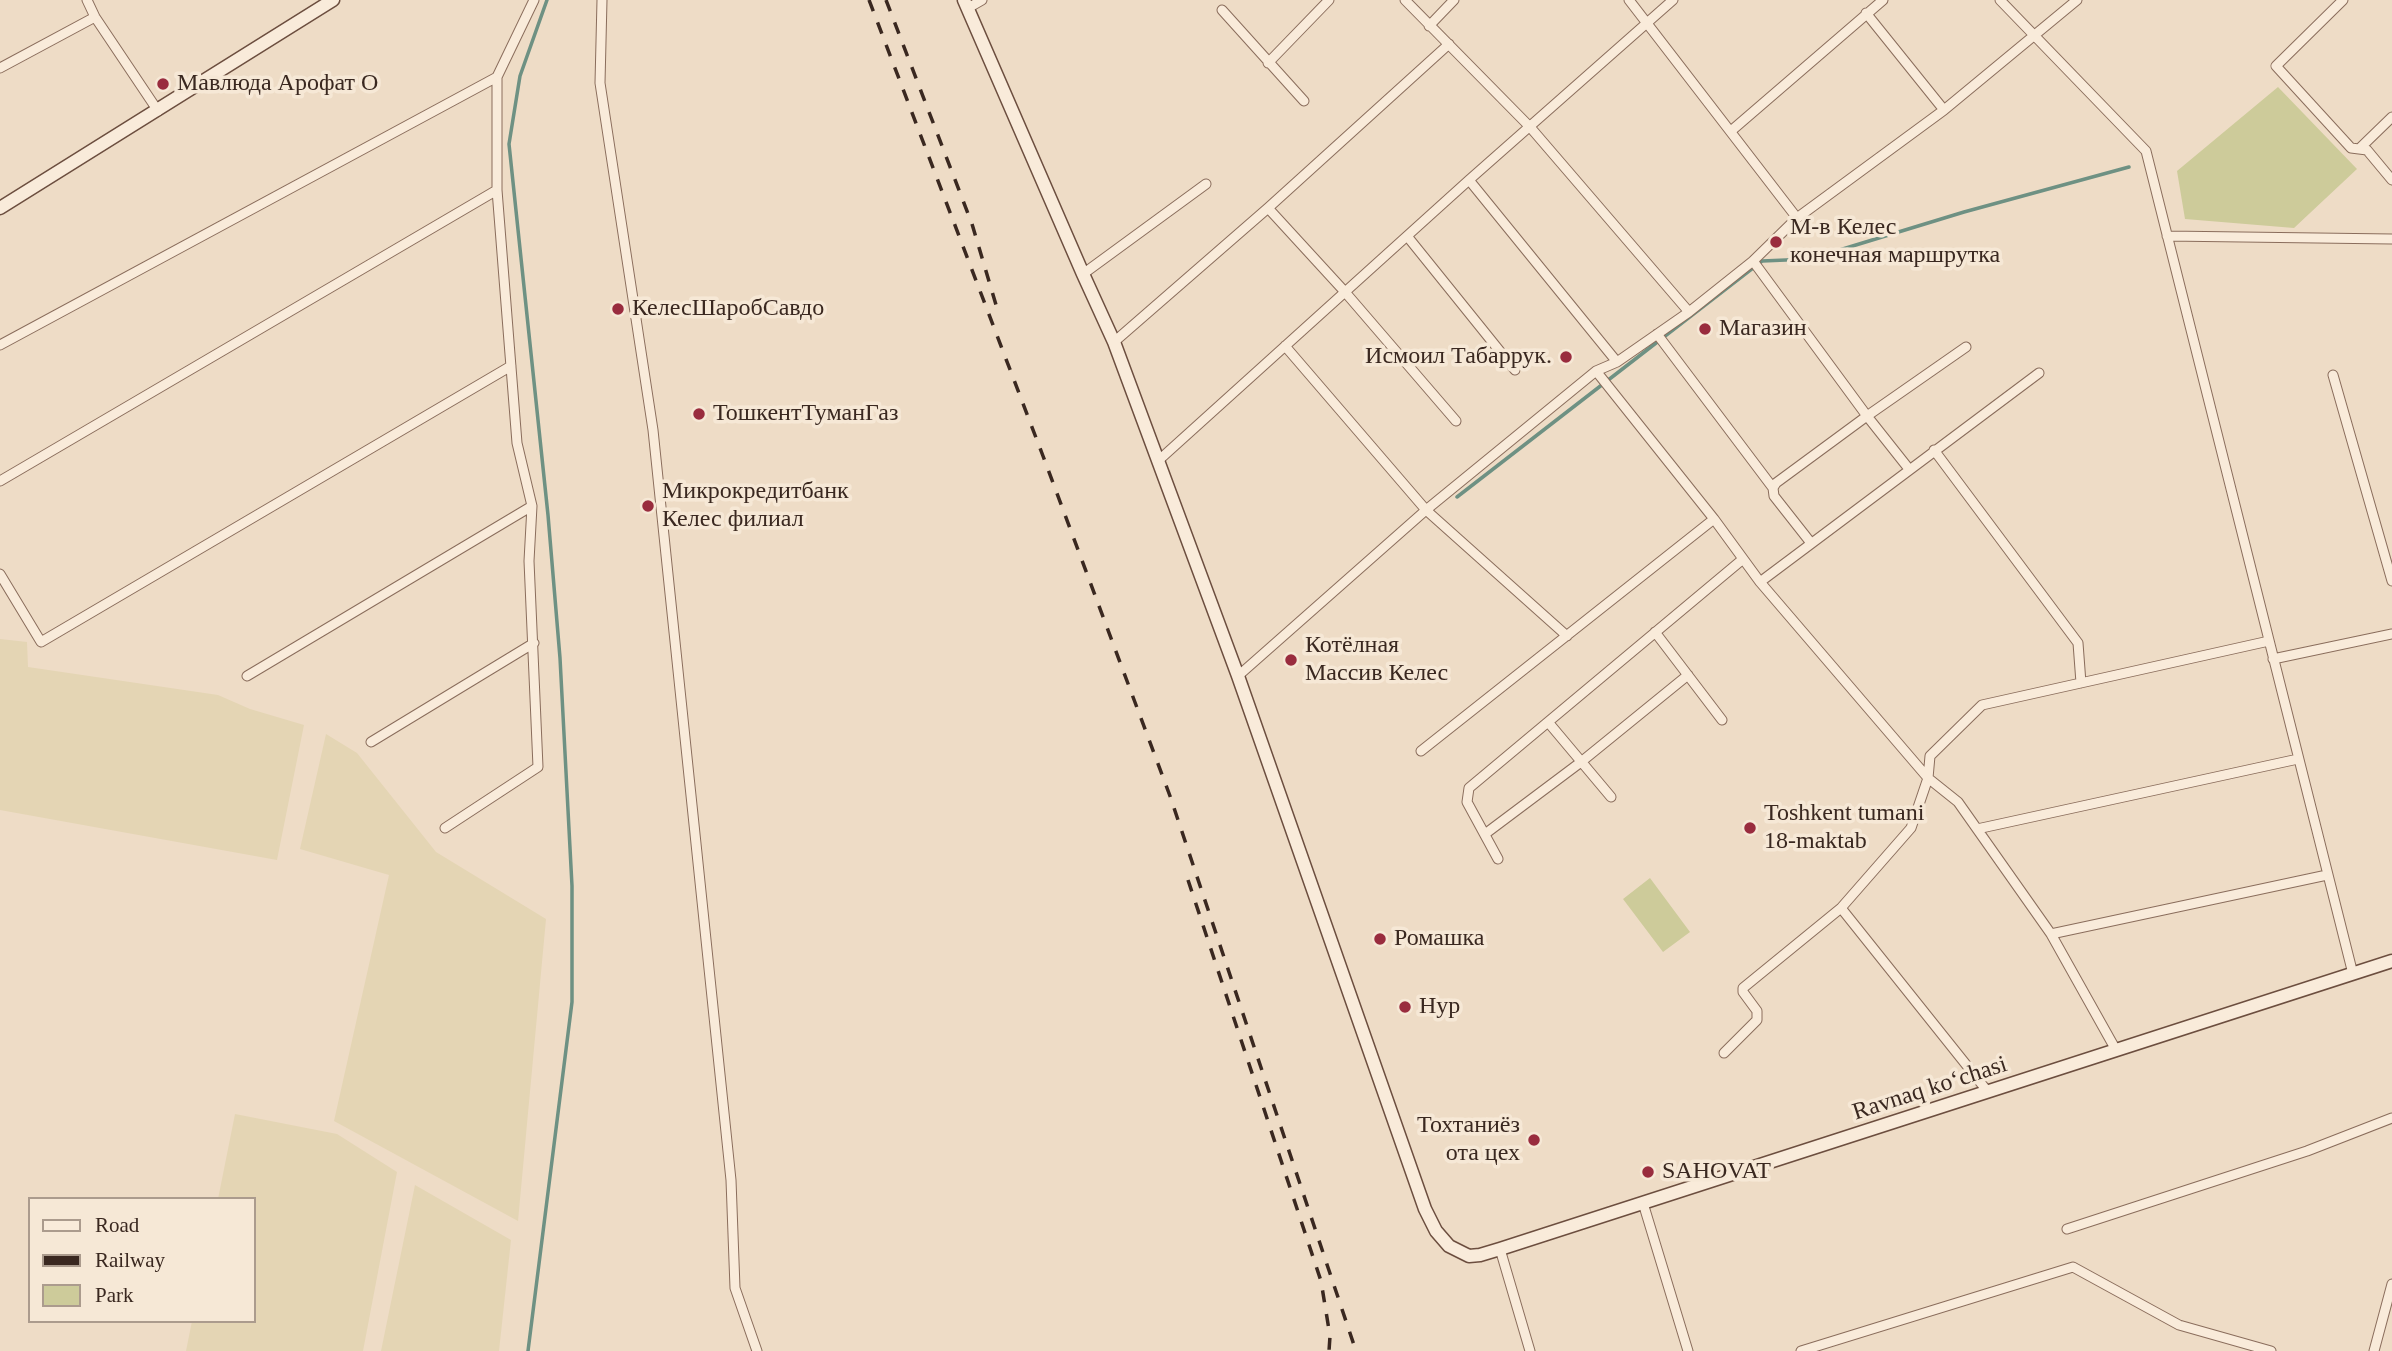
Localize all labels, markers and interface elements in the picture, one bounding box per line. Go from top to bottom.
place label: Мавлюда Арофат О [177,70,378,98]
marker: Мавлюда Арофат О [155,76,171,92]
place label: М-в Келес конечная маршрутка [1790,214,2000,270]
marker: М-в Келес конечная маршрутка [1768,234,1784,250]
place label: КелесШаробСавдо [632,295,824,323]
marker: КелесШаробСавдо [610,301,626,317]
place label: Магазин [1719,315,1807,343]
marker: Магазин [1697,321,1713,337]
place label: Исмоил Табаррук. [1365,343,1552,371]
marker: Исмоил Табаррук. [1558,349,1574,365]
place label: ТошкентТуманГаз [713,400,898,428]
marker: ТошкентТуманГаз [691,406,707,422]
place label: Микрокредитбанк Келес филиал [662,478,849,534]
marker: Микрокредитбанк Келес филиал [640,498,656,514]
place label: Котёлная Массив Келес [1305,632,1448,688]
marker: Котёлная Массив Келес [1283,652,1299,668]
place label: Toshkent tumani 18-maktab [1764,800,1924,856]
marker: Toshkent tumani 18-maktab [1742,820,1758,836]
place label: Ромашка [1394,925,1484,953]
marker: Ромашка [1372,931,1388,947]
place label: Нур [1419,993,1460,1021]
marker: Нур [1397,999,1413,1015]
street label: Ravnaq ko‘chasi [1849,1050,2011,1128]
place label: Тохтаниёз ота цех [1417,1112,1520,1168]
marker: Тохтаниёз ота цех [1526,1132,1542,1148]
place label: SAHOVAT [1662,1158,1771,1186]
marker: SAHOVAT [1640,1164,1656,1180]
legend [28,1197,256,1323]
text: Road [95,1213,139,1237]
text: Railway [95,1248,165,1272]
text: Park [95,1283,134,1307]

